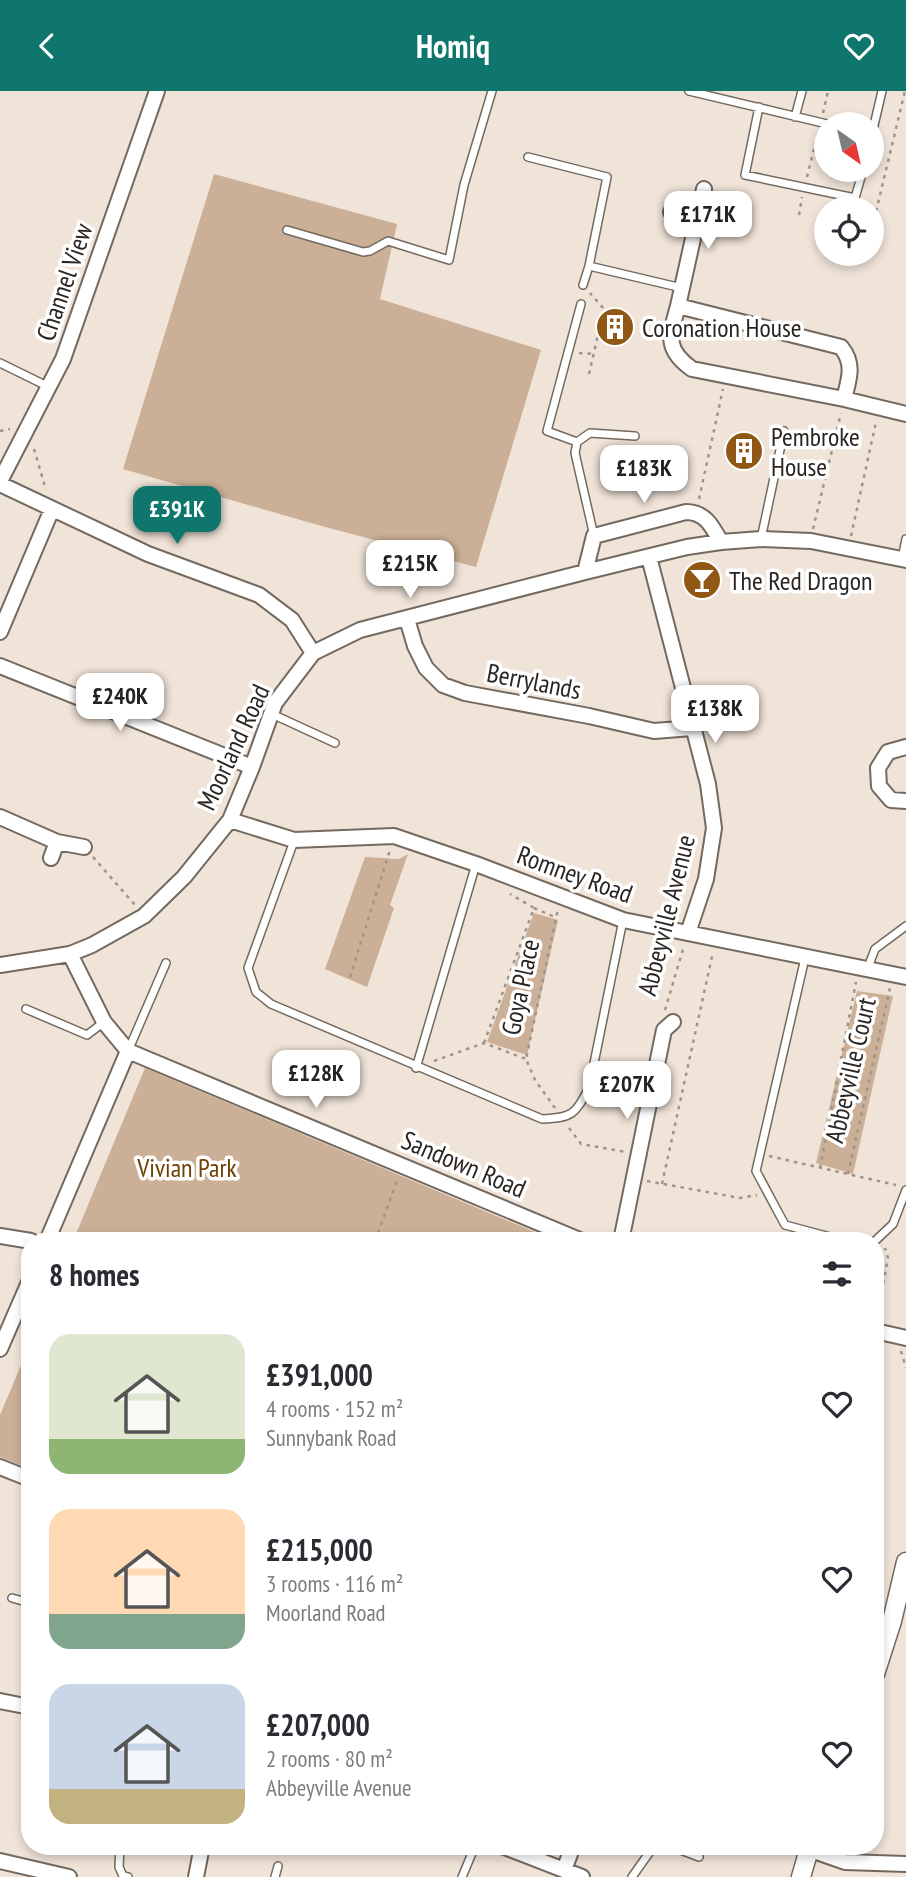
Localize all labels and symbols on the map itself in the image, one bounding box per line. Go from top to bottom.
north arrow [814,112,884,182]
pin: £171K [659,191,757,251]
street label: Channel View [29,218,100,345]
building icon: Coronation House [594,306,636,348]
place label: Coronation House [642,311,802,344]
place label: Pembroke House [771,420,860,483]
building icon: Pembroke House [723,430,765,472]
pin: £183K [595,445,693,505]
pin: £391K [128,487,226,546]
pin: £215K [361,540,459,600]
bar icon: The Red Dragon [681,559,723,601]
place label: The Red Dragon [729,564,872,597]
street label: Berrylands [484,656,584,706]
pin: £240K [71,673,169,733]
street label: Moorland Road [189,679,277,815]
pin: £138K [666,685,764,745]
street label: Abbeyville Avenue [630,831,702,999]
street label: Romney Road [513,838,637,910]
street label: Goya Place [494,936,546,1038]
street label: Abbeyville Court [817,994,883,1146]
pin: £128K [267,1051,365,1110]
pin: £207K [578,1061,676,1121]
street label: Sandown Road [397,1123,531,1205]
park label: Vivian Park [136,1151,237,1184]

